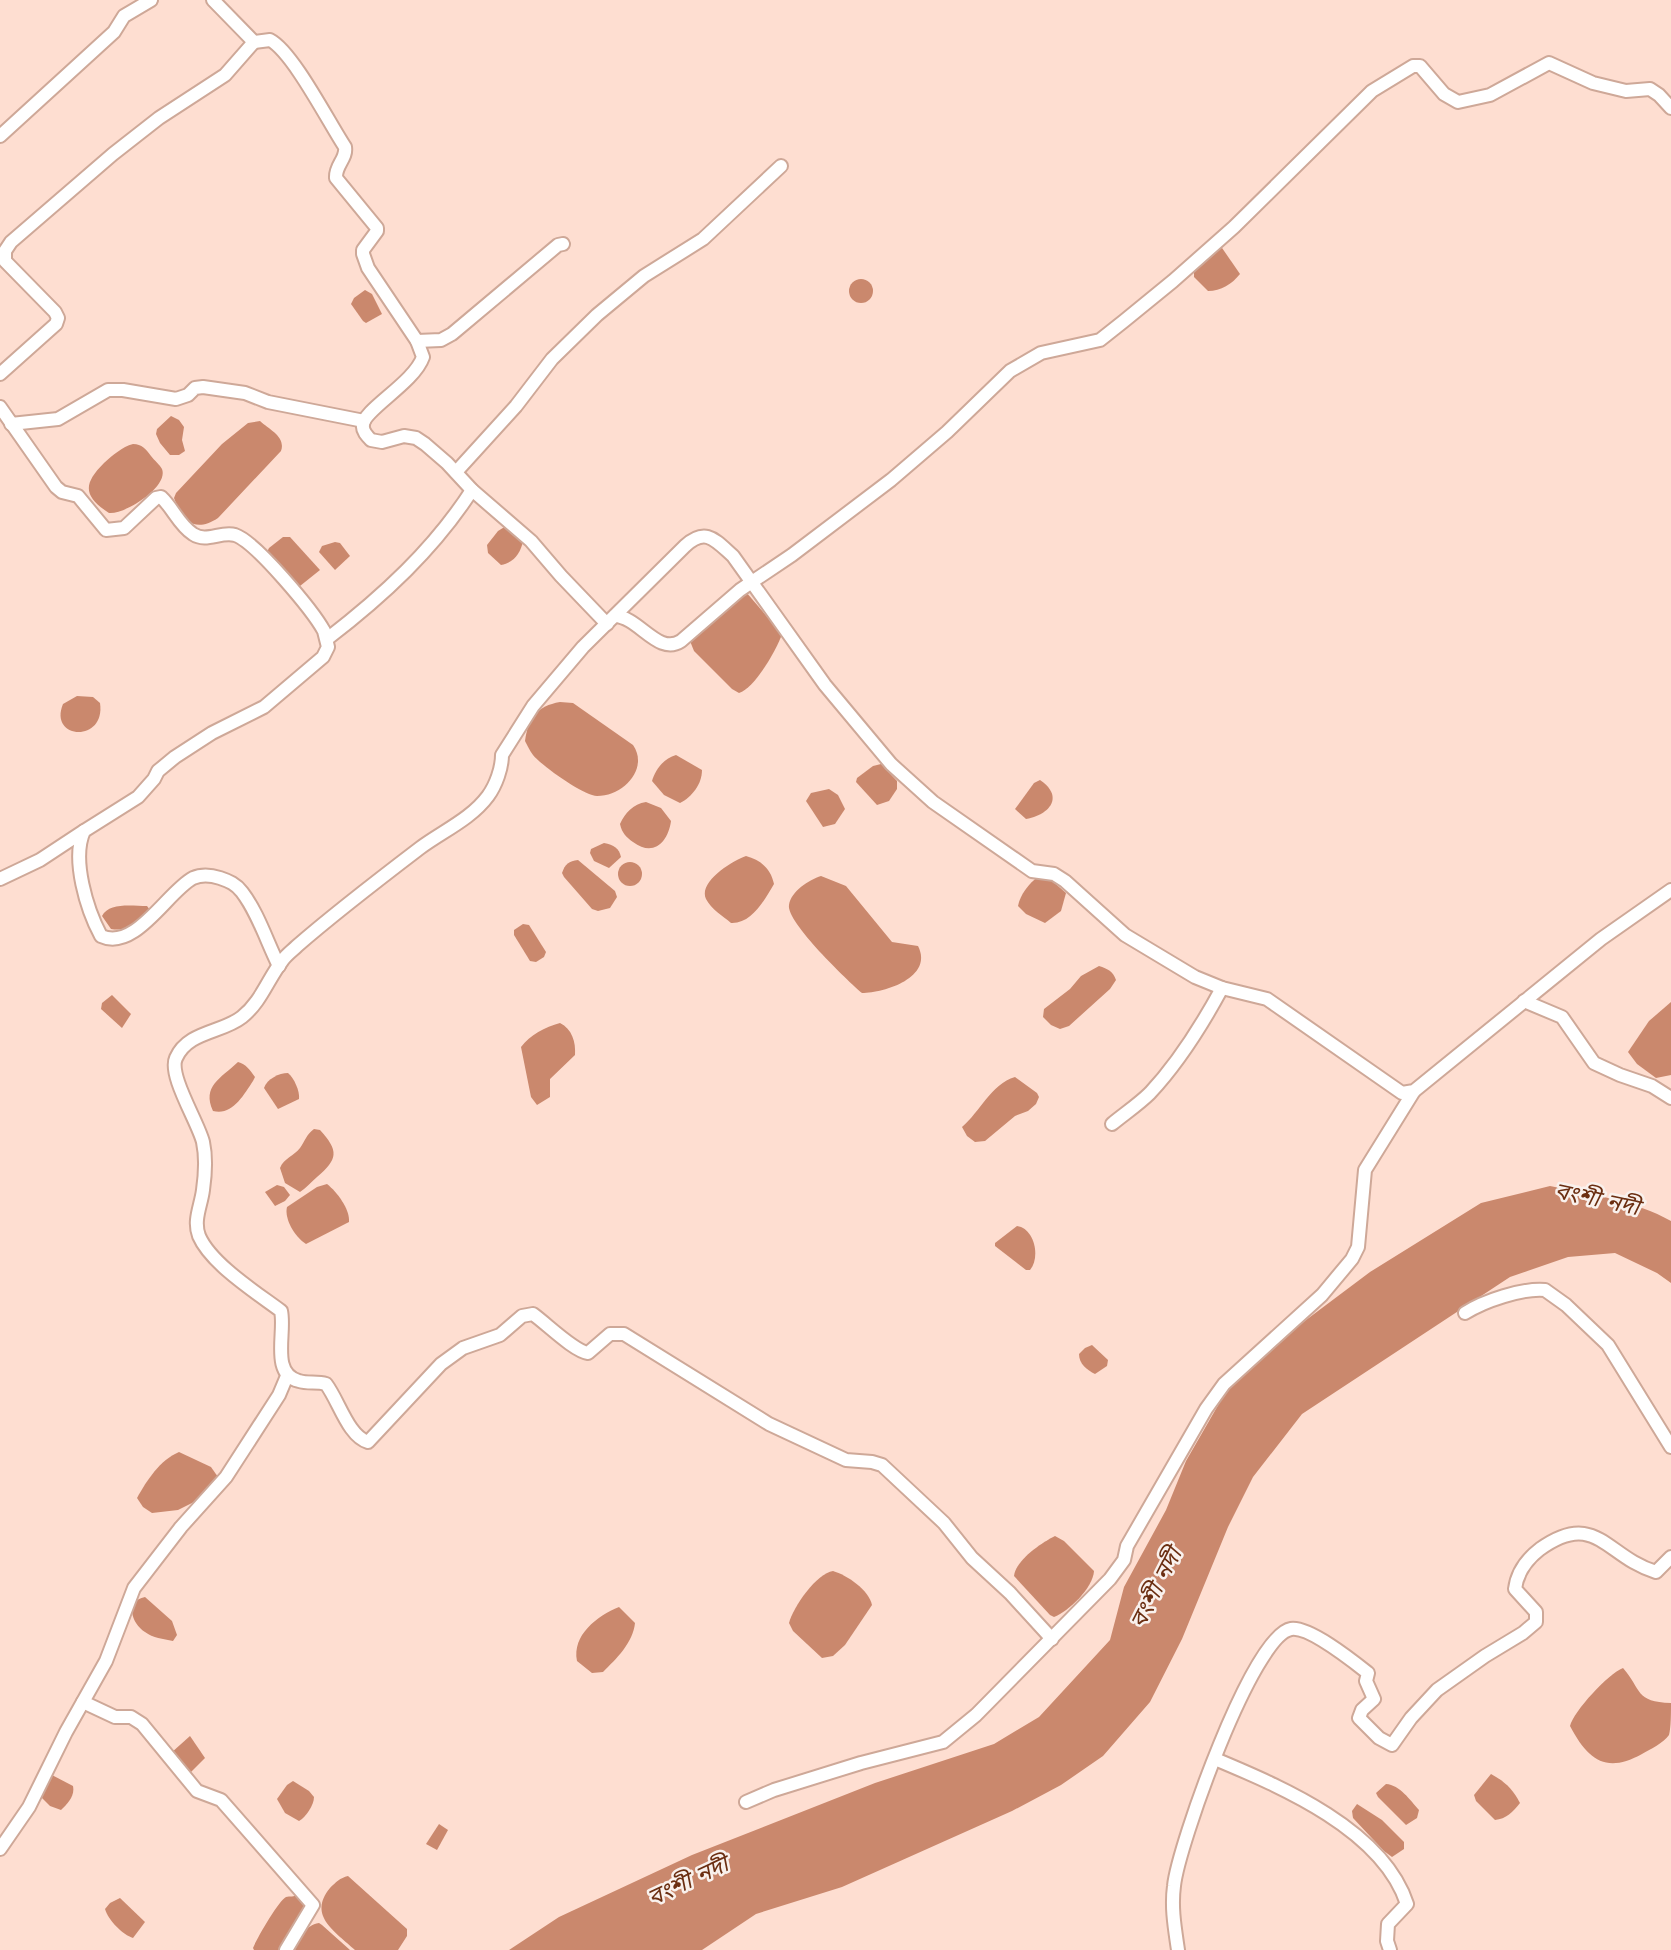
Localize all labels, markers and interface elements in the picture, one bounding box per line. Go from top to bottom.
water label: বংশী নদী [1552,1177,1646,1222]
water label: বংশী নদী [1124,1540,1189,1632]
water label: বংশী নদী [643,1849,736,1911]

